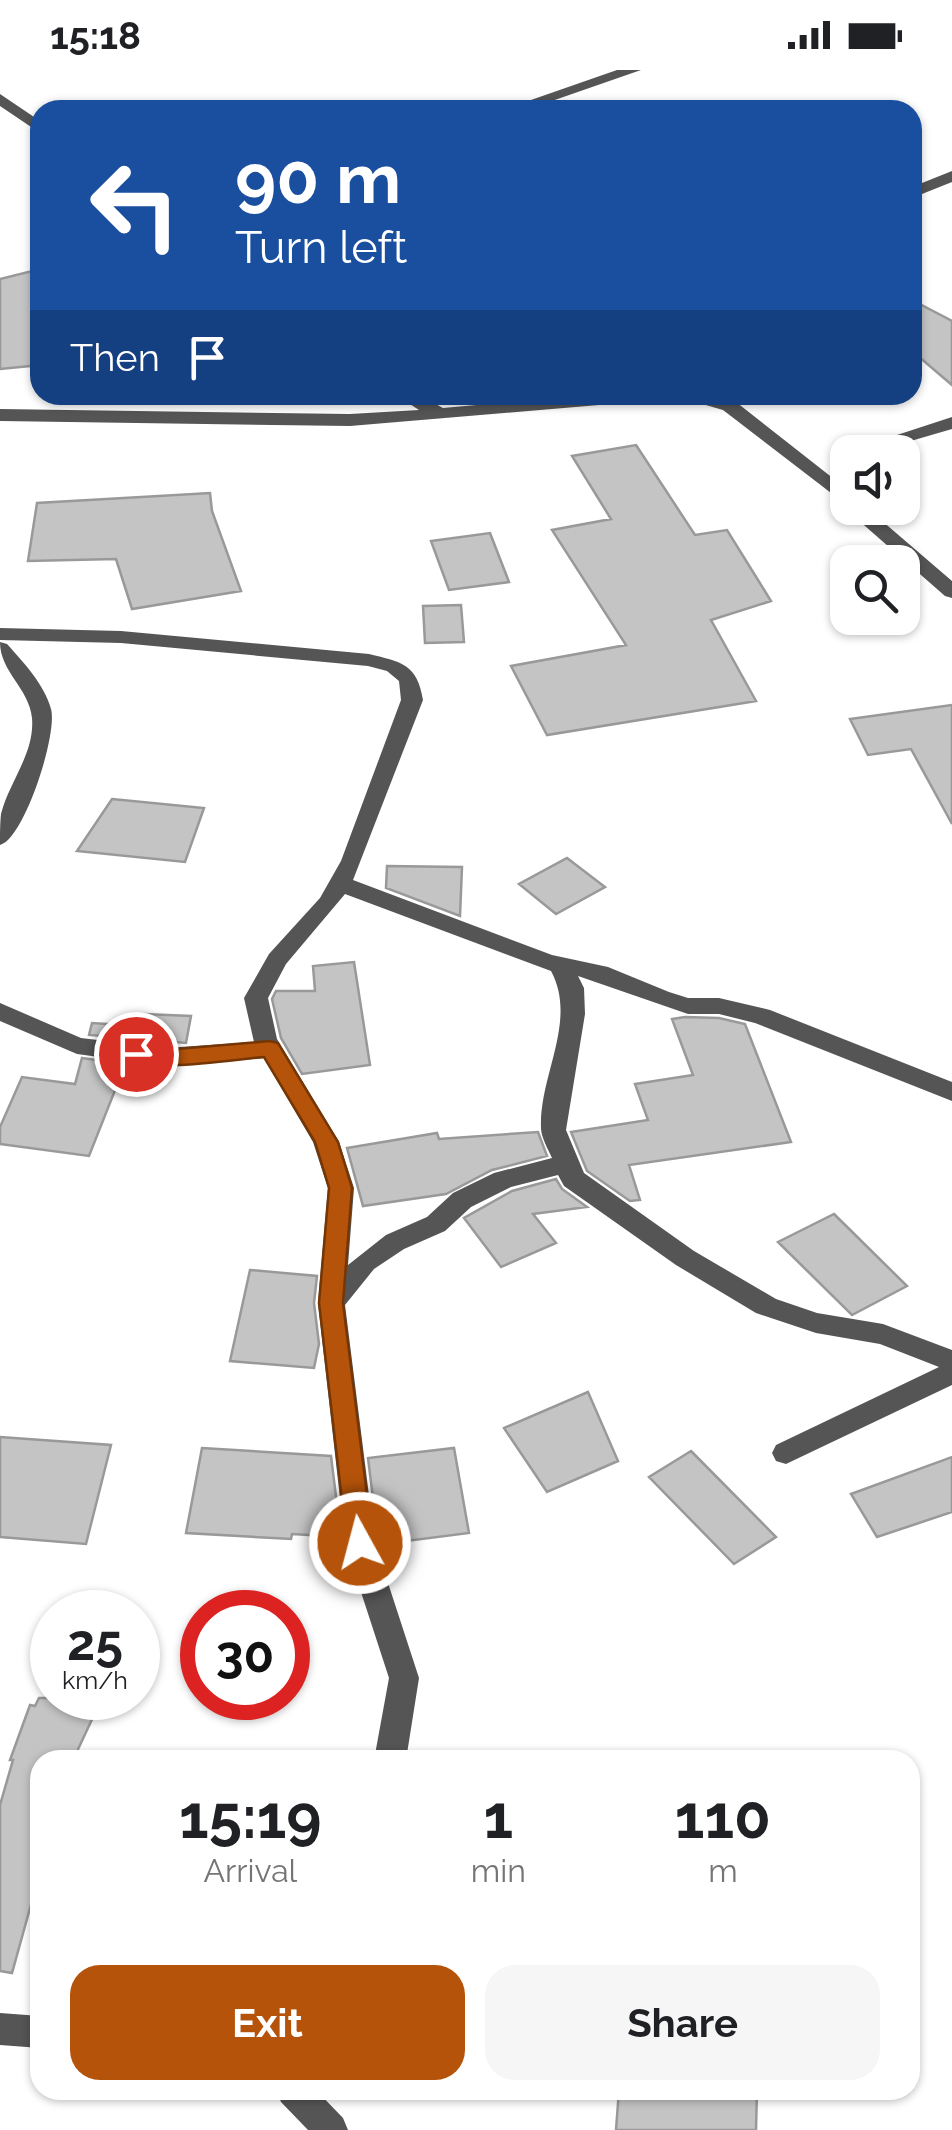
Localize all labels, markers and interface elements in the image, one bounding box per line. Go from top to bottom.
text: 15:18 [50,13,141,58]
text: 90 m [235,137,401,219]
icon: left [70,140,200,270]
text: Turn left [235,221,407,274]
icon: arrive [180,330,235,385]
text: Then [70,335,160,380]
map controls [830,435,920,635]
button: sound [830,435,920,525]
button: search [830,545,920,635]
pin [94,1012,179,1097]
icon: arrive [109,1027,164,1082]
position arrow [308,1491,412,1595]
speed limit sign: 30 [180,1590,310,1720]
text: 25 [67,1613,123,1672]
text: km/h [62,1665,128,1695]
text: 15:19 [179,1782,322,1852]
text: 1 [483,1782,513,1852]
text: 110 [675,1782,771,1852]
text: Arrival [203,1852,297,1889]
text: min [471,1852,526,1889]
text: m [708,1852,738,1889]
button: Exit [70,1965,465,2080]
button: Share [485,1965,880,2080]

